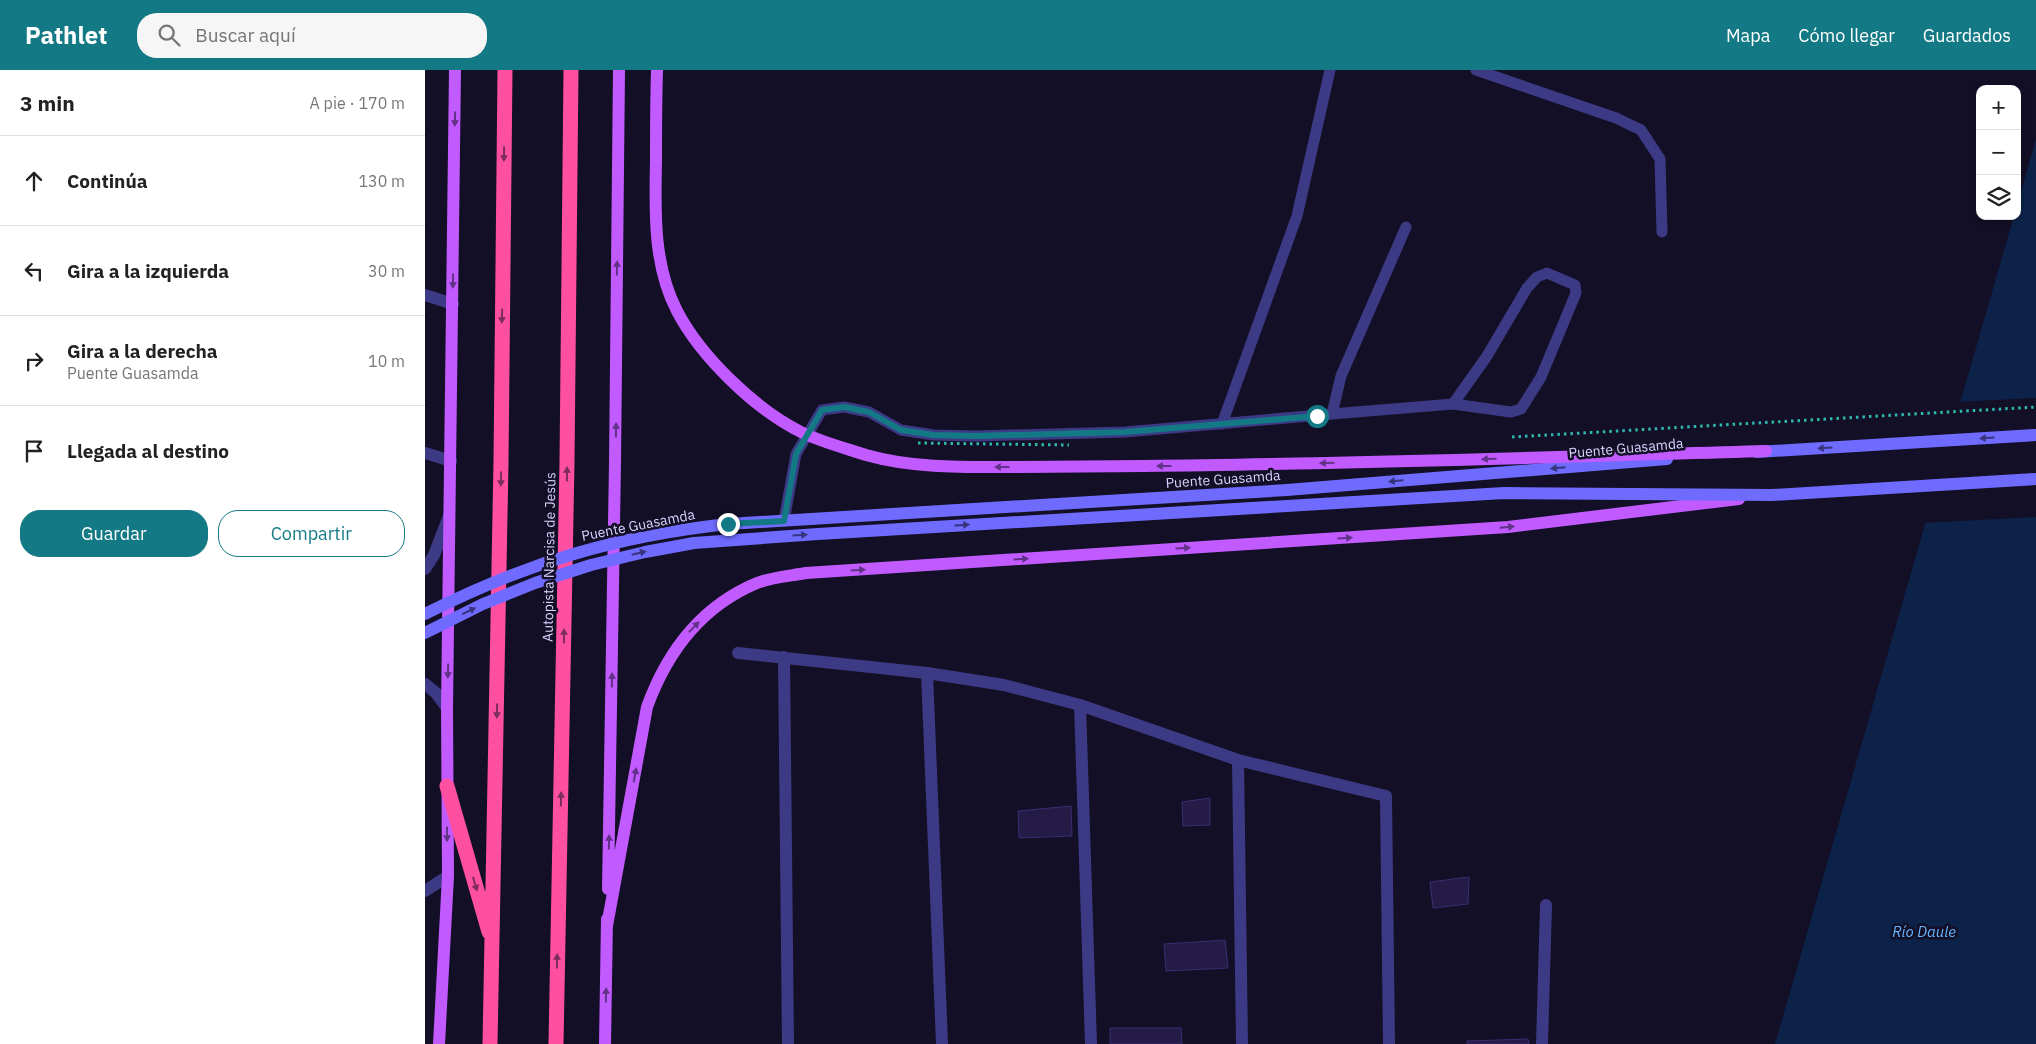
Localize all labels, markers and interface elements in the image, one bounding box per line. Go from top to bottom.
search box [137,13,487,58]
text: Pathlet [25,19,107,51]
icon: search [155,21,183,49]
text: Buscar aquí [195,23,296,47]
text: Mapa [1726,24,1770,47]
text: Cómo llegar [1798,24,1895,47]
text: Guardados [1923,24,2011,47]
map controls [1976,85,2021,220]
button: + [1976,85,2021,130]
text: 3 min [20,89,75,117]
text: A pie · 170 m [310,93,405,113]
one-way arrow [451,111,459,127]
button: − [1976,130,2021,175]
one-way arrow [500,146,508,162]
icon: ahead [20,167,48,195]
text: Continúa [67,169,148,193]
text: 130 m [358,171,405,191]
button: layers [1976,175,2021,220]
icon: left [20,257,48,285]
text: Gira a la izquierda [67,259,229,283]
one-way arrow [613,259,621,275]
text: 30 m [368,261,405,281]
one-way arrow [449,273,457,289]
one-way arrow [498,308,506,324]
text: Gira a la derecha [67,339,218,363]
icon: right [20,347,48,375]
text: 10 m [368,351,405,371]
text: Puente Guasamda [67,363,199,383]
route start [1306,405,1329,428]
one-way arrow [612,422,620,438]
street label: Puente Guasamda [1568,434,1685,462]
one-way arrow [1979,434,1995,442]
icon: arrive [20,437,48,465]
text: Llegada al destino [67,439,229,463]
one-way arrow [1817,444,1833,452]
one-way arrow [1481,455,1497,463]
one-way arrow [1319,460,1335,468]
one-way arrow [1156,462,1172,470]
one-way arrow [994,463,1010,471]
one-way arrow [1550,464,1566,472]
one-way arrow [563,466,571,482]
street label: Puente Guasamda [1165,466,1282,492]
one-way arrow [497,471,505,487]
street label: Autopista Narcisa de Jesús [539,472,559,642]
one-way arrow [1388,477,1404,485]
street label: Puente Guasamda [580,505,697,545]
button: Guardar [20,510,208,557]
button: Compartir [218,510,405,557]
route end [717,513,740,536]
one-way arrow [954,521,970,529]
one-way arrow [1500,523,1516,531]
one-way arrow [792,531,808,539]
one-way arrow [1337,533,1353,541]
one-way arrow [1175,544,1191,552]
one-way arrow [631,549,646,557]
one-way arrow [1013,554,1029,562]
one-way arrow [851,565,867,573]
one-way arrow [461,607,476,615]
one-way arrow [688,621,700,633]
one-way arrow [560,628,568,644]
one-way arrow [444,663,452,679]
one-way arrow [608,672,616,688]
one-way arrow [493,703,501,719]
one-way arrow [631,767,639,783]
one-way arrow [557,790,565,806]
one-way arrow [443,826,451,842]
one-way arrow [605,834,613,850]
one-way arrow [471,876,479,891]
water label: Río Daule [1892,922,1956,941]
one-way arrow [554,953,562,969]
one-way arrow [602,987,610,1003]

